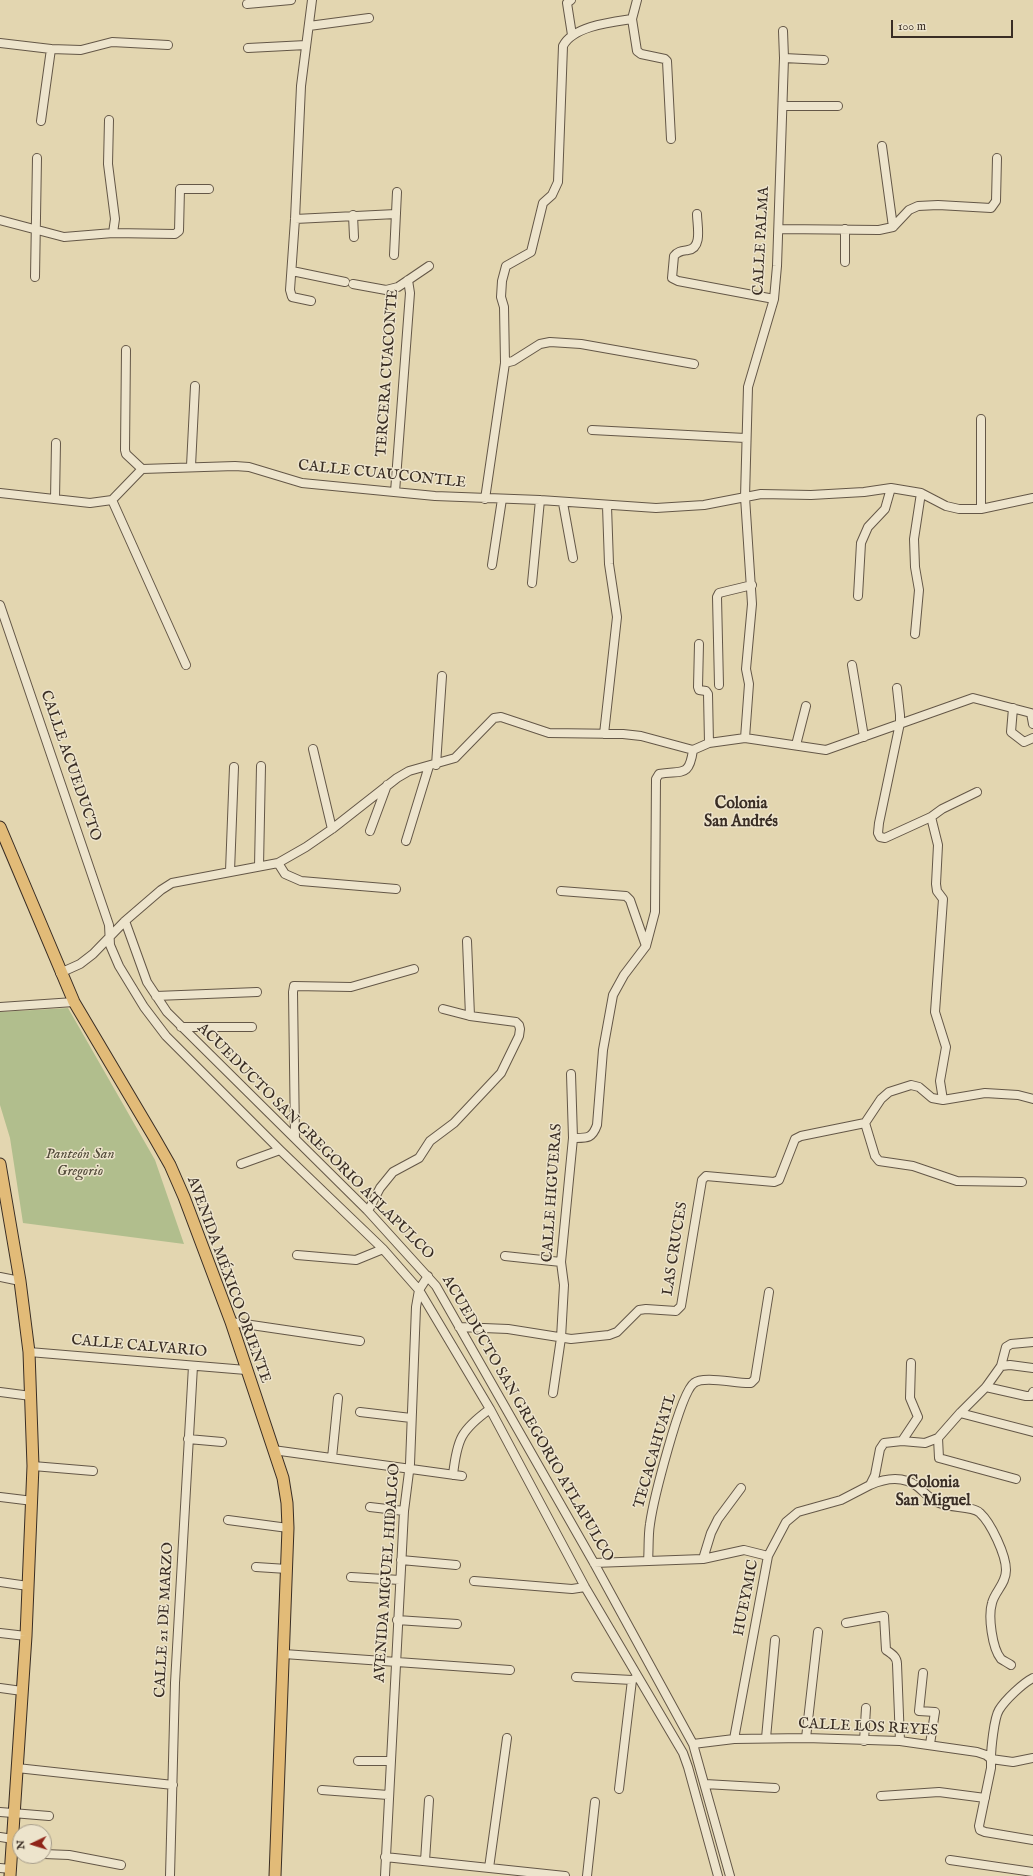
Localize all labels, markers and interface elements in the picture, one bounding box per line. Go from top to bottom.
scale bar [893,12,1015,38]
text: 100 m [898,19,926,34]
street label: CALLE PALMA [750,186,774,296]
street label: TERCERA CUACONTE [373,288,403,458]
street label: CALLE CUAUCONTLE [297,457,467,493]
street label: CALLE ACUEDUCTO [36,688,104,844]
district label: Colonia San Andrés [704,795,778,833]
street label: ACUEDUCTO SAN GREGORIO ATLAPULCO [193,1020,437,1264]
street label: CALLE HIGUERAS [539,1123,567,1263]
park label: Panteón San Gregorio [46,1146,114,1181]
street label: AVENIDA MÉXICO ORIENTE [182,1174,274,1386]
street label: LAS CRUCES [660,1201,692,1297]
street label: ACUEDUCTO SAN GREGORIO ATLAPULCO [437,1273,617,1565]
street label: CALLE CALVARIO [70,1332,208,1362]
street label: TECACAHUATL [631,1391,681,1511]
street label: AVENIDA MIGUEL HIDALGO [371,1463,405,1683]
district label: Colonia San Miguel [895,1474,971,1512]
street label: CALLE 21 DE MARZO [152,1542,178,1698]
street label: HUEYMIC [731,1558,763,1638]
street label: CALLE LOS REYES [798,1715,938,1741]
north arrow [12,1824,52,1864]
text: N [14,1840,28,1850]

